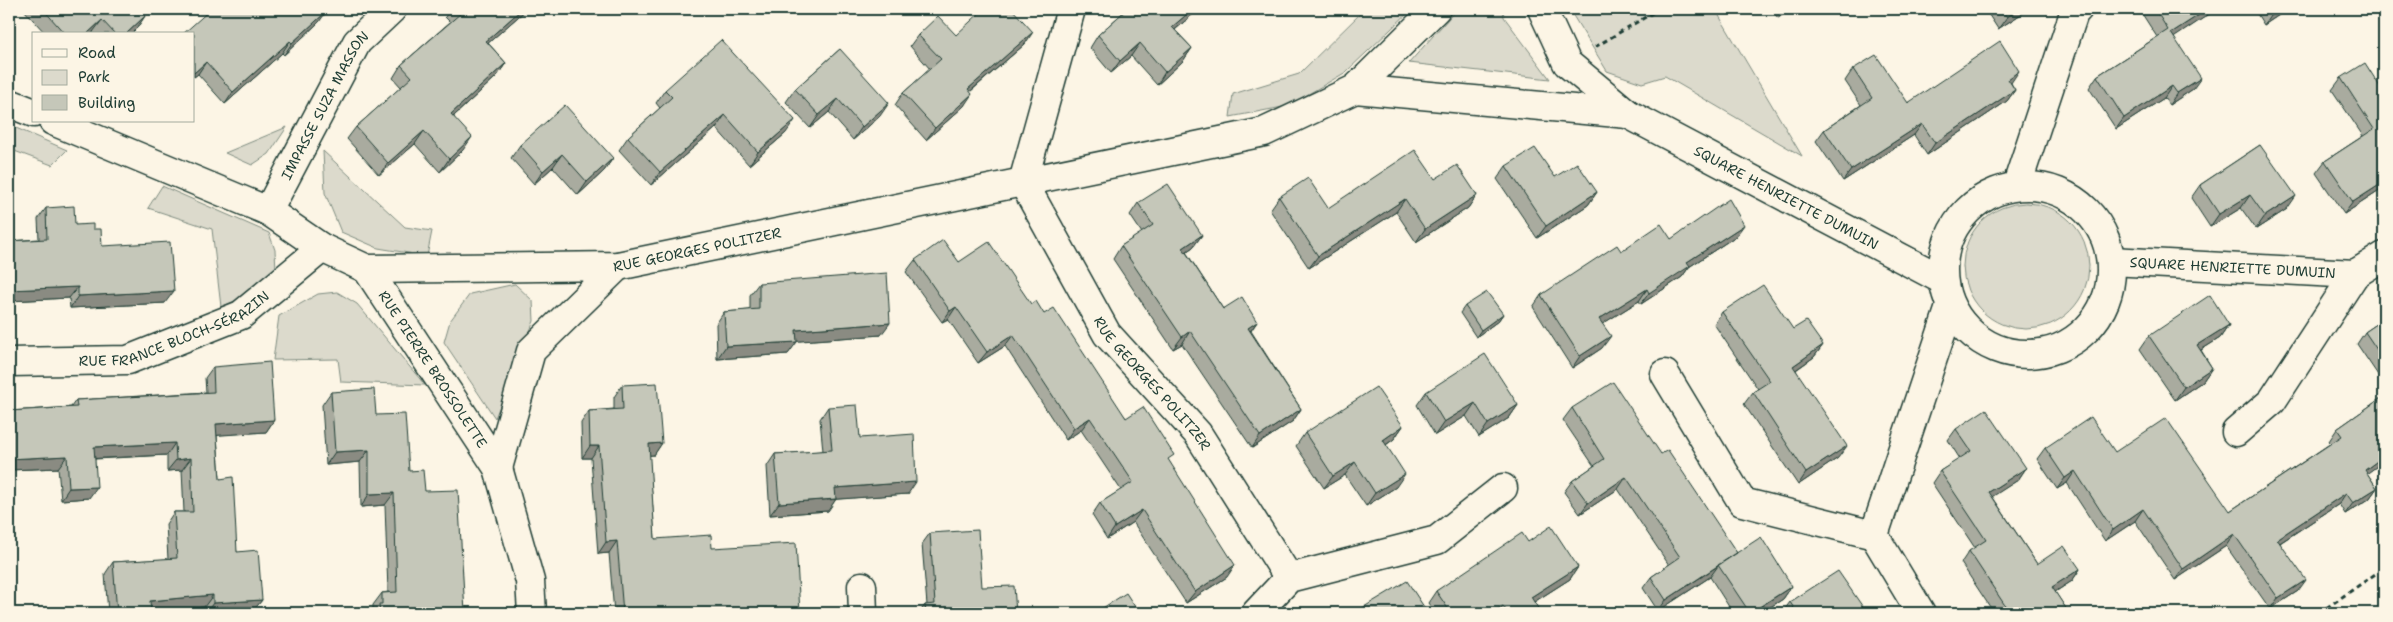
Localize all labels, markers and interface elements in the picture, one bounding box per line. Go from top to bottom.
street label: IMPASSE SUZA MASSON [277,27,372,183]
legend [32,32,195,122]
text: Road [78,43,116,63]
text: Park [78,67,110,87]
text: Building [78,93,135,113]
street label: SQUARE HENRIETTE DUMUIN [1691,141,1882,253]
street label: RUE GEORGES POLITZER [611,223,783,276]
street label: SQUARE HENRIETTE DUMUIN [2129,253,2336,282]
street label: RUE FRANCE BLOCH-SÉRAZIN [79,287,273,370]
street label: RUE PIERRE BROSSOLETTE [375,287,491,451]
street label: RUE GEORGES POLITZER [1090,313,1215,454]

